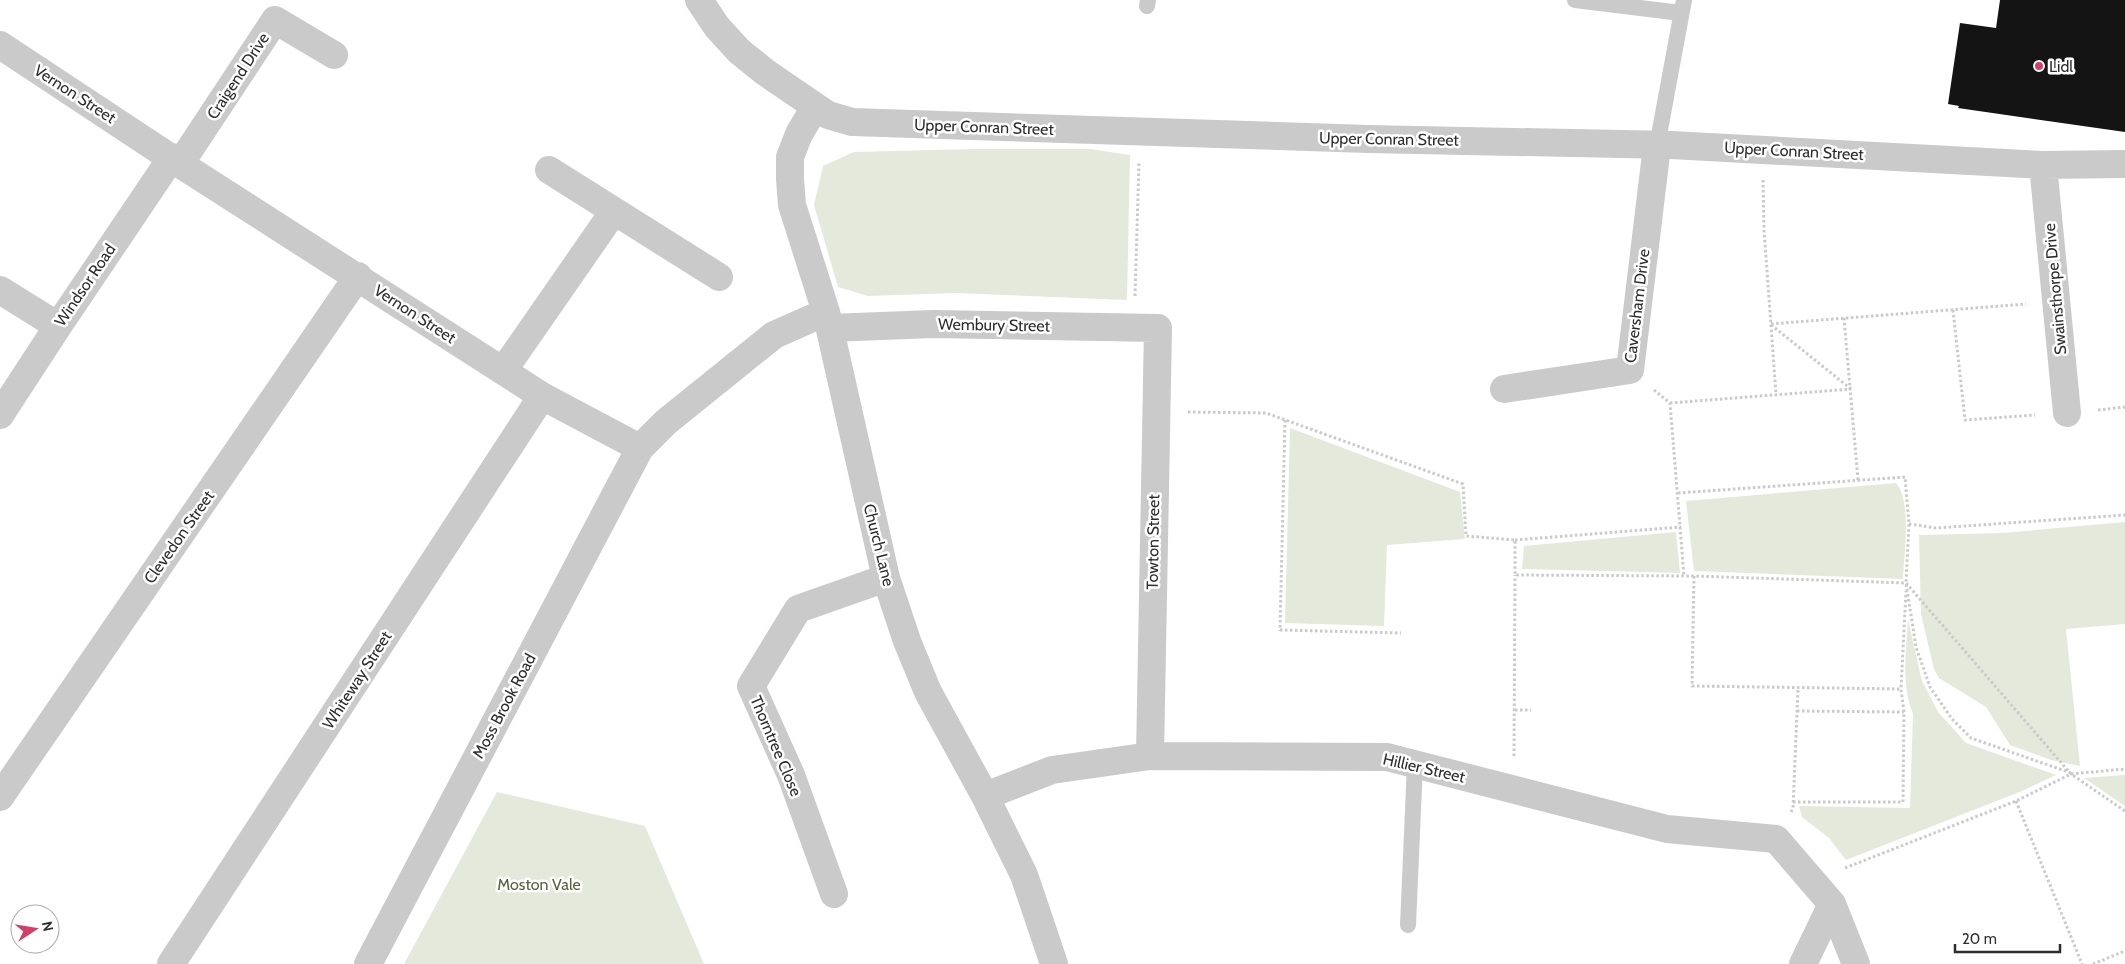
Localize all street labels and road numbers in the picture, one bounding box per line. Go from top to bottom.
street label: Craigend Drive [203,29,273,123]
street label: Vernon Street [31,61,120,128]
street label: Upper Conran Street [914,115,1055,139]
street label: Upper Conran Street [1319,128,1460,150]
street label: Upper Conran Street [1724,138,1865,164]
street label: Swainsthorpe Drive [2040,223,2070,355]
street label: Windsor Road [51,240,119,330]
street label: Caversham Drive [1621,248,1653,364]
street label: Vernon Street [371,281,460,348]
street label: Wembury Street [938,315,1051,335]
street label: Clevedon Street [140,486,218,587]
street label: Towton Street [1143,494,1163,590]
street label: Church Lane [860,502,898,588]
street label: Whiteway Street [318,627,396,732]
street label: Moss Brook Road [468,650,540,762]
street label: Thorntree Close [746,693,806,799]
street label: Hillier Street [1381,749,1467,787]

